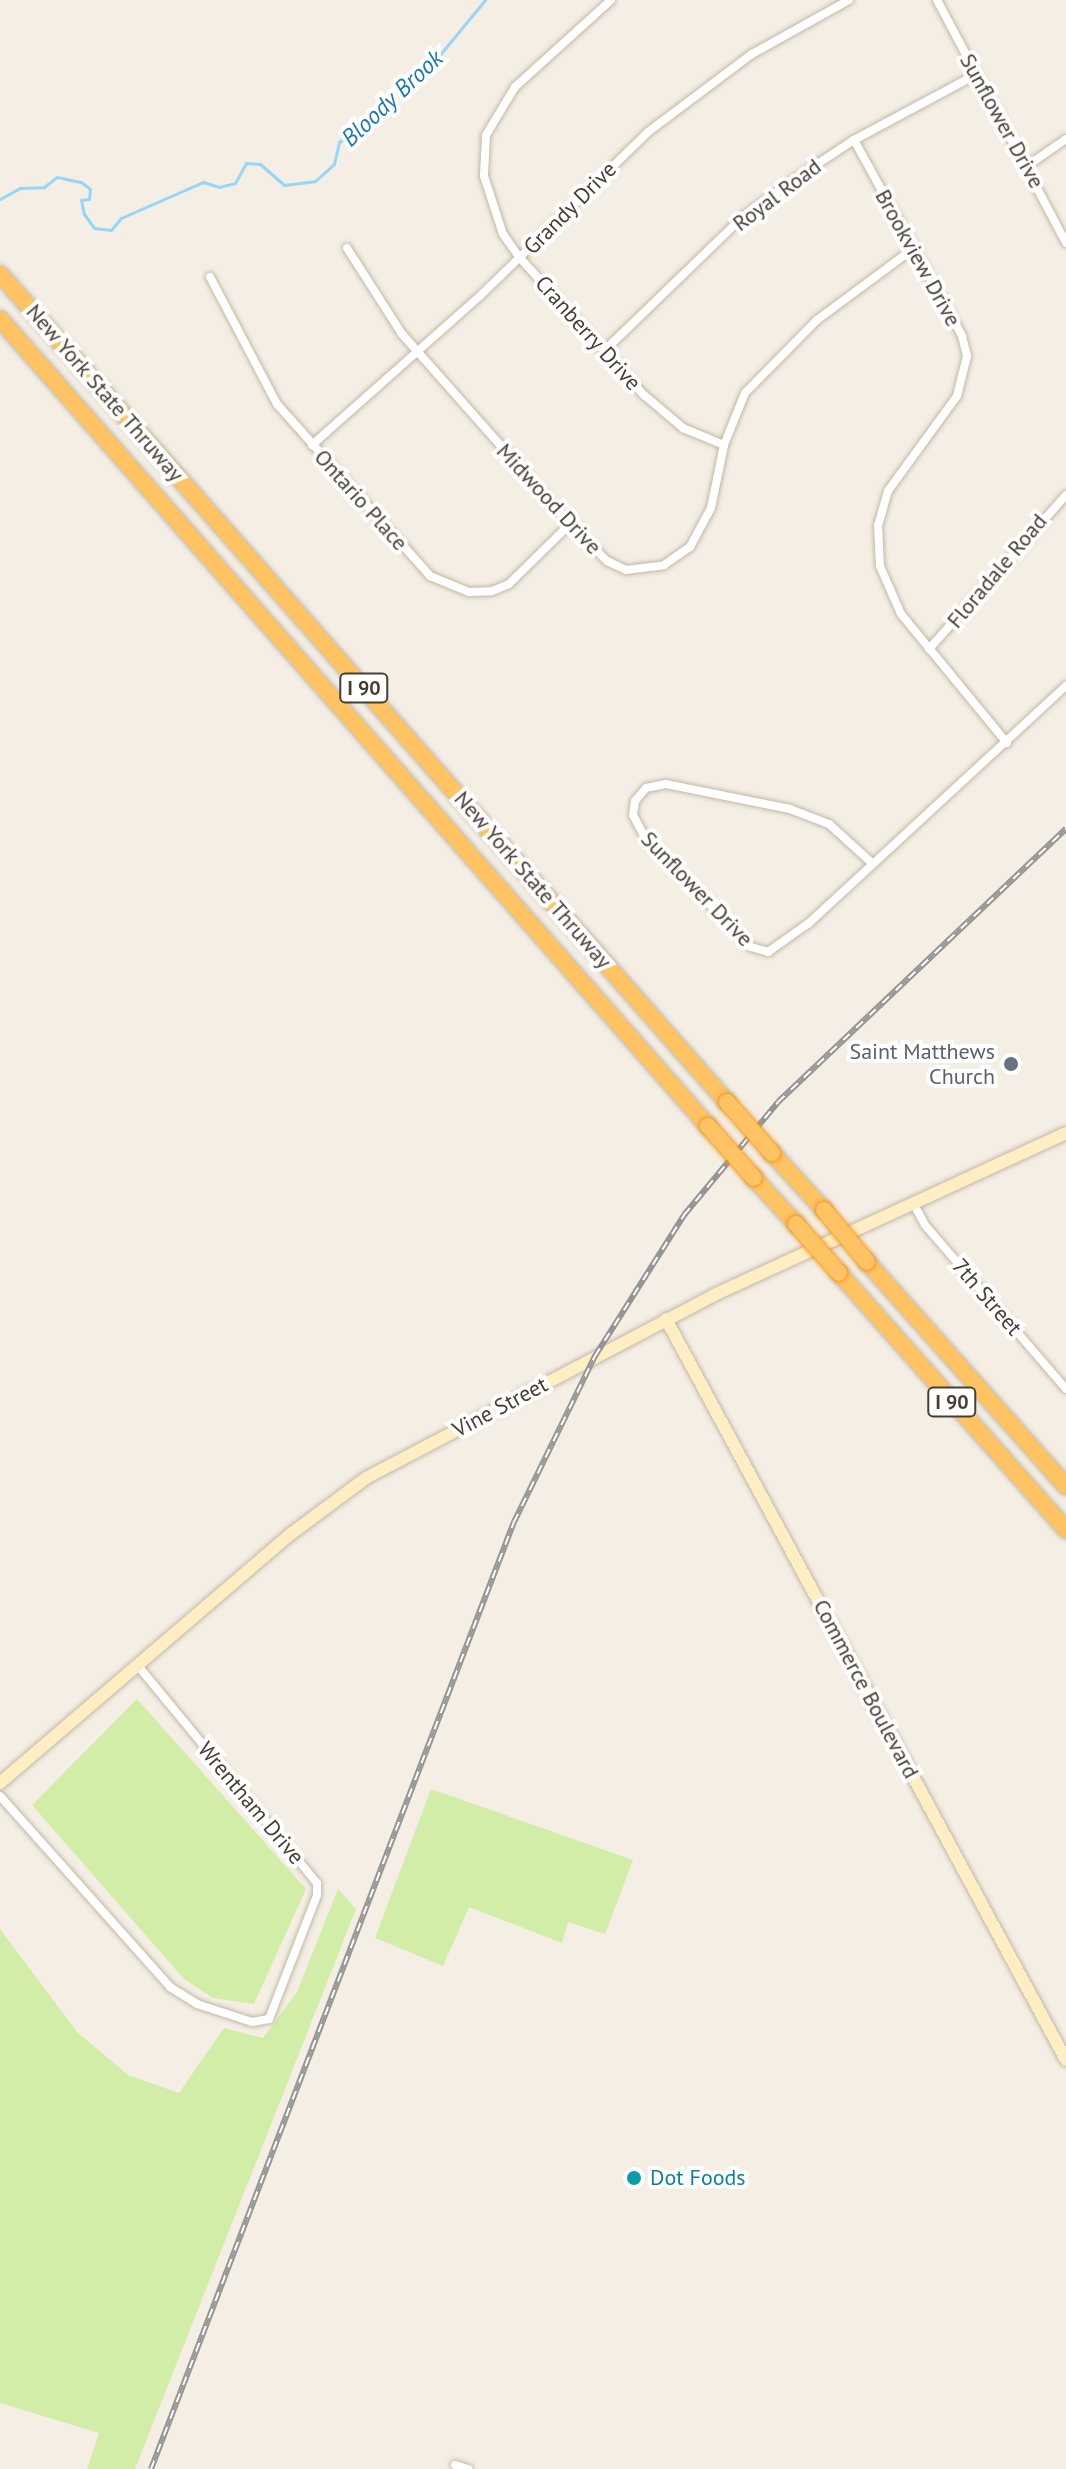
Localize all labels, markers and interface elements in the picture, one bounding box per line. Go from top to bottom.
water label: Bloody Brook [335,44,449,152]
street label: Sunflower Drive [954,49,1050,193]
street label: Royal Road [728,153,826,237]
street label: Grandy Drive [518,156,622,260]
street label: Brookview Drive [869,185,967,331]
street label: Cranberry Drive [529,270,647,396]
street label: New York State Thruway [20,298,190,488]
street label: Midwood Drive [491,438,607,560]
street label: Ontario Place [309,444,413,556]
street label: Floradale Road [942,509,1052,633]
road number: I 90 [338,672,390,704]
street label: New York State Thruway [448,785,618,975]
street label: Sunflower Drive [636,826,758,952]
place label: Saint Matthews Church [850,1038,995,1090]
marker: Saint Matthews Church [1002,1055,1020,1073]
street label: 7th Street [947,1253,1027,1341]
street label: Vine Street [448,1371,552,1443]
road number: I 90 [926,1386,978,1418]
street label: Commerce Boulevard [808,1595,924,1783]
street label: Wrentham Drive [192,1737,310,1869]
place label: Dot Foods [650,2165,746,2191]
marker: Dot Foods [625,2169,643,2187]

